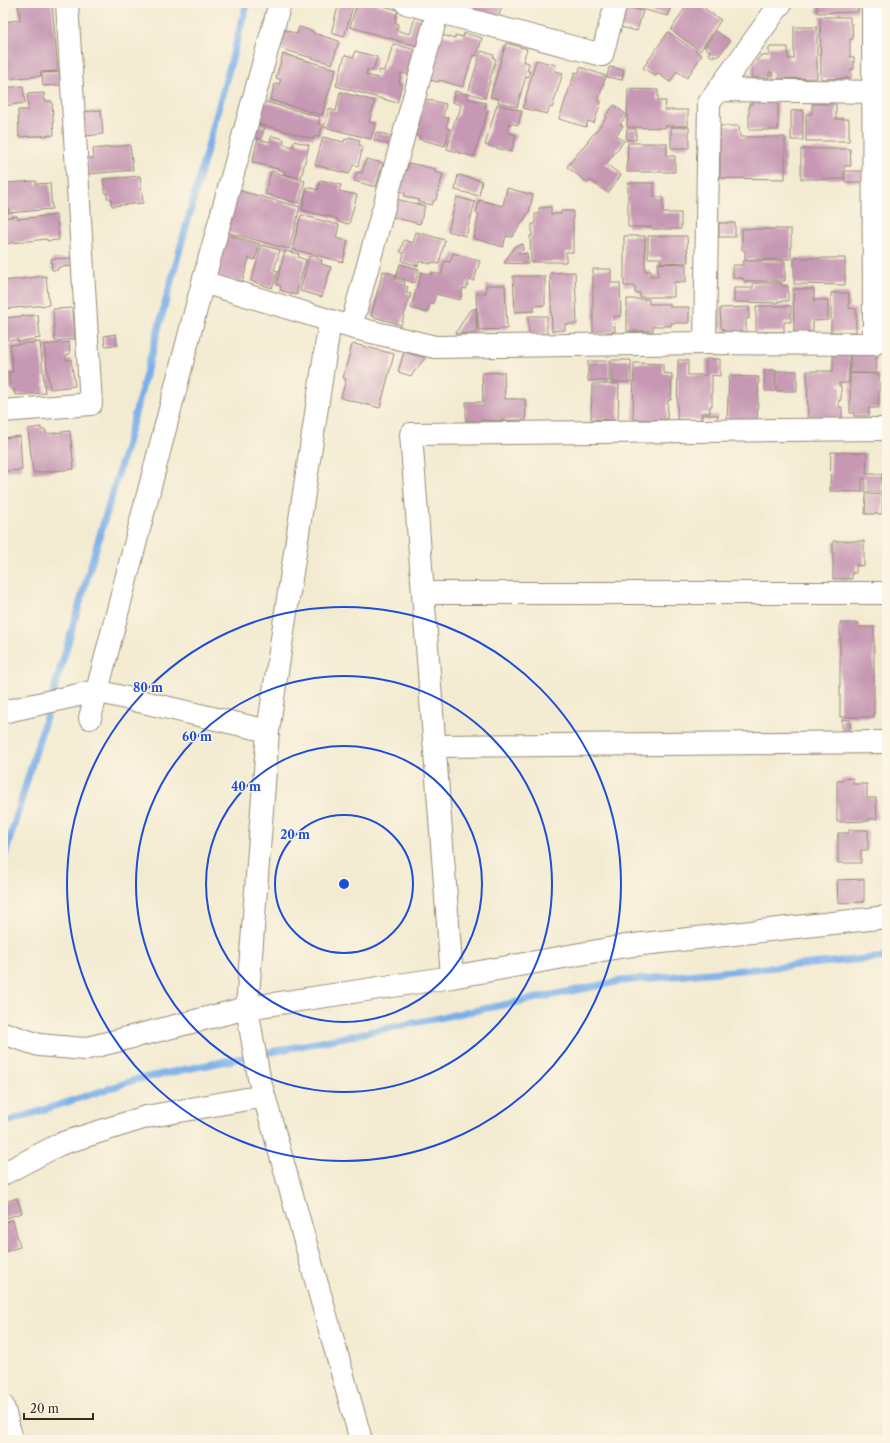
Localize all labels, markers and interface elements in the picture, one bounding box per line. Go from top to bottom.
text: 80 m [133,680,163,695]
text: 60 m [182,729,212,744]
text: 40 m [231,779,261,794]
text: 20 m [280,827,310,842]
centre of rings [337,877,351,891]
scale bar [24,1395,93,1421]
text: 20 m [30,1401,59,1416]

